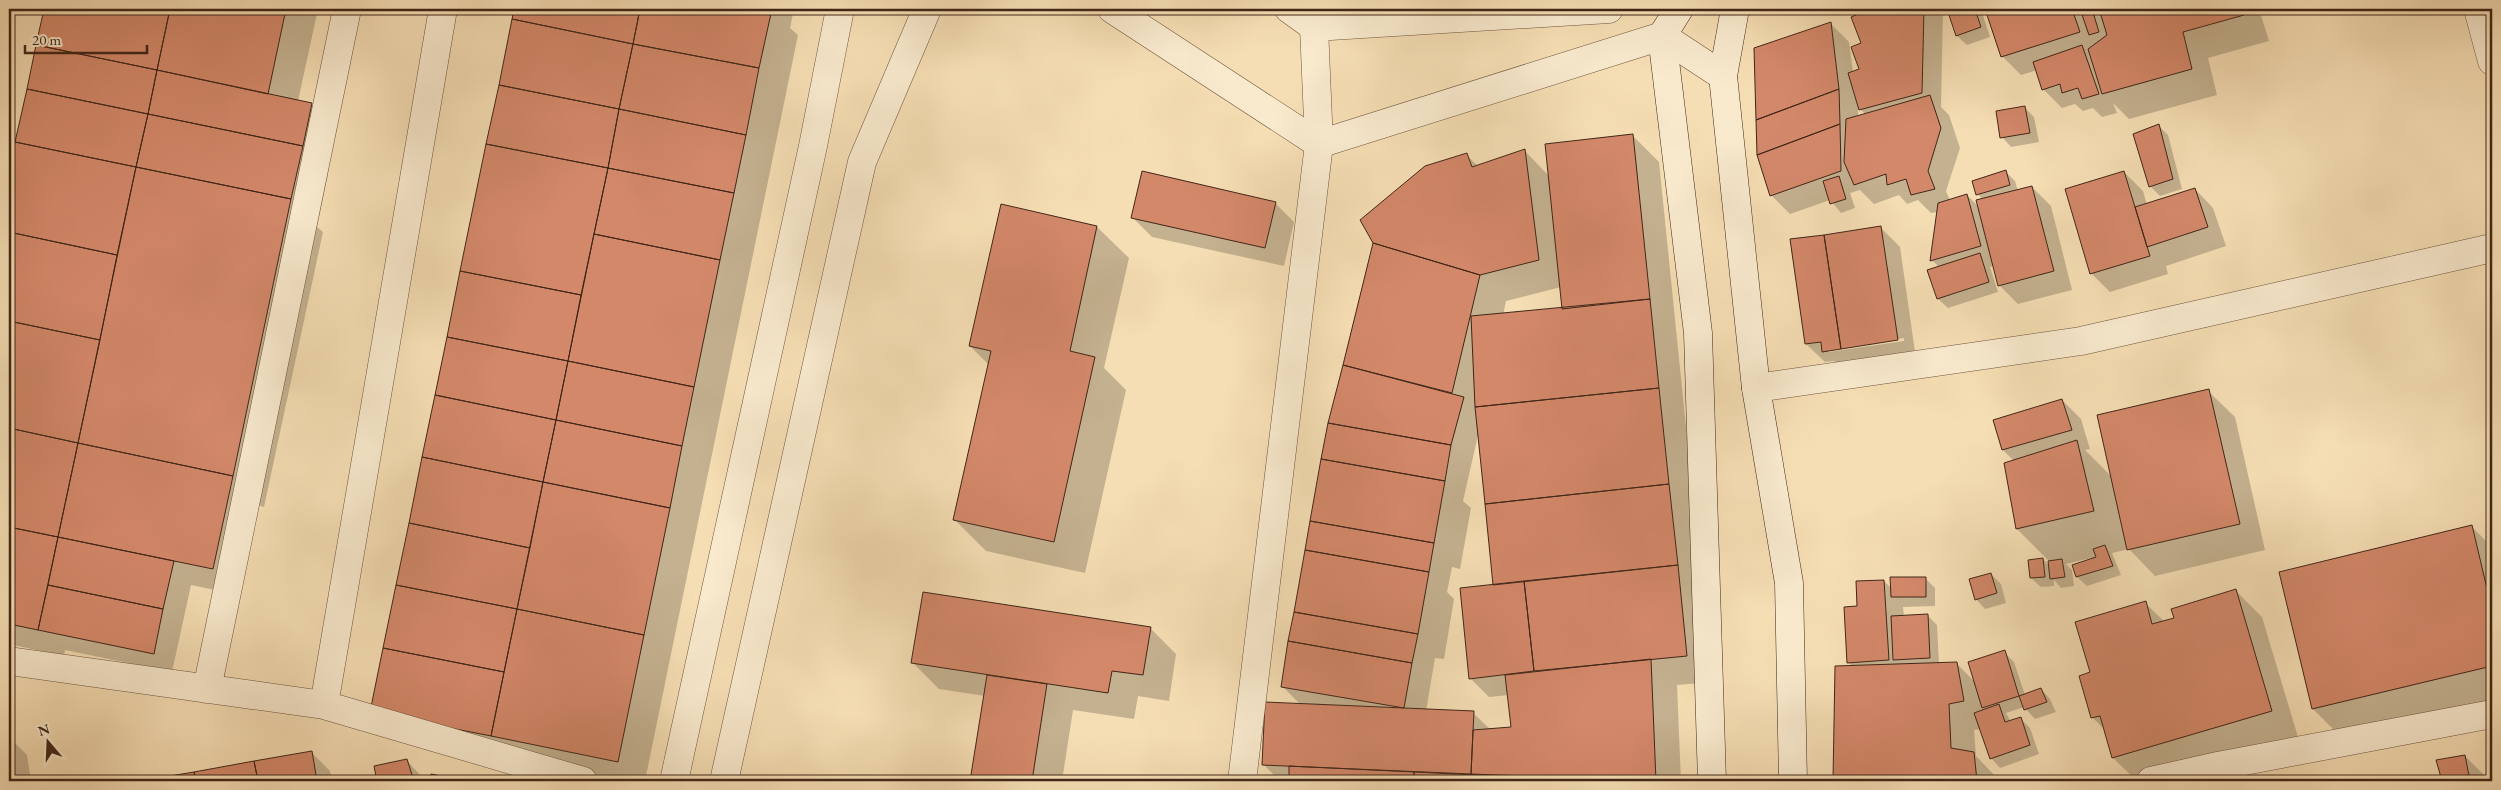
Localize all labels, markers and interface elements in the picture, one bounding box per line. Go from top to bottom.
scale bar [25,22,148,54]
text: 20 m [32,30,61,49]
north arrow [22,718,72,768]
text: N [35,719,53,740]

